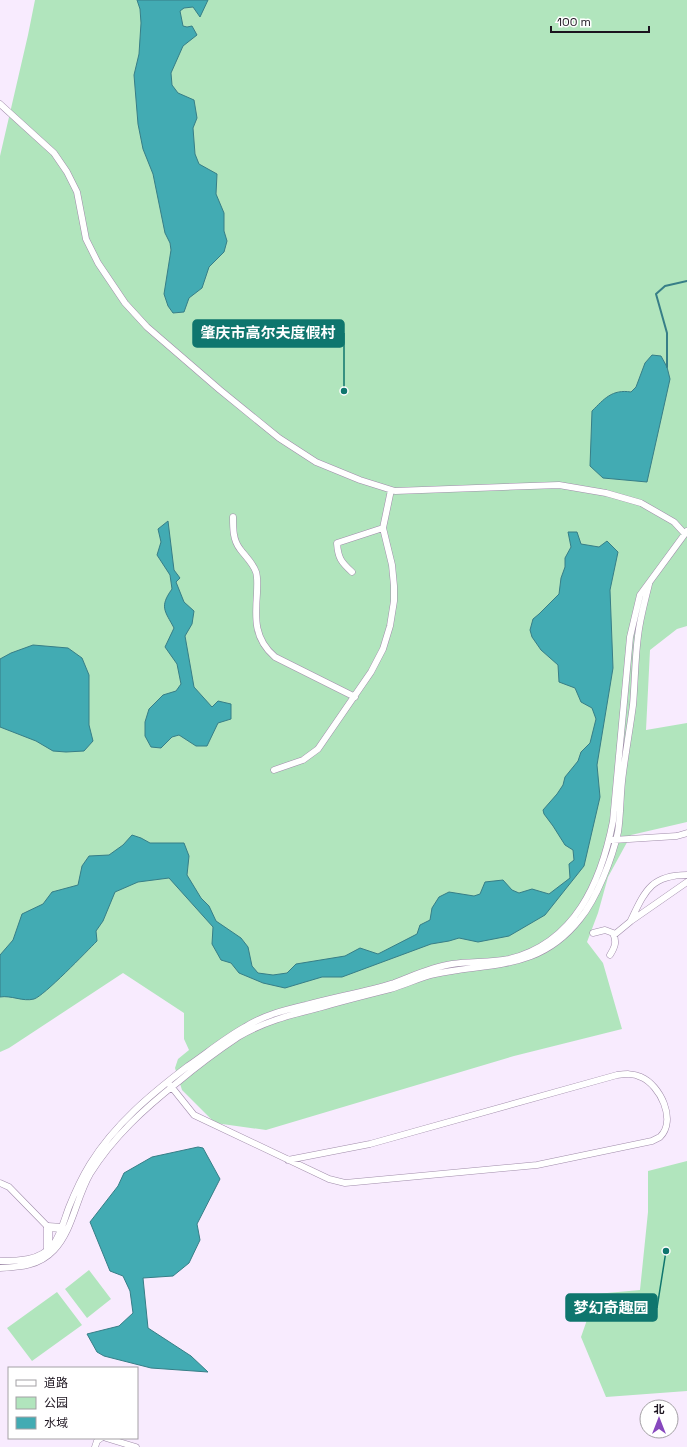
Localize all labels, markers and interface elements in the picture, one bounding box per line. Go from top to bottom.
scale bar [551,8,649,34]
text: 100 m [557,14,591,30]
callout: 肇庆市高尔夫度假村 [193,320,344,347]
text: 肇庆市高尔夫度假村 [200,323,336,342]
callout: 梦幻奇趣园 [566,1294,657,1321]
text: 梦幻奇趣园 [573,1298,649,1317]
legend [8,1367,138,1439]
text: 道路 [44,1375,68,1391]
text: 公园 [44,1395,68,1411]
north arrow [639,1399,679,1439]
text: 北 [654,1402,665,1416]
text: 水域 [44,1415,68,1431]

